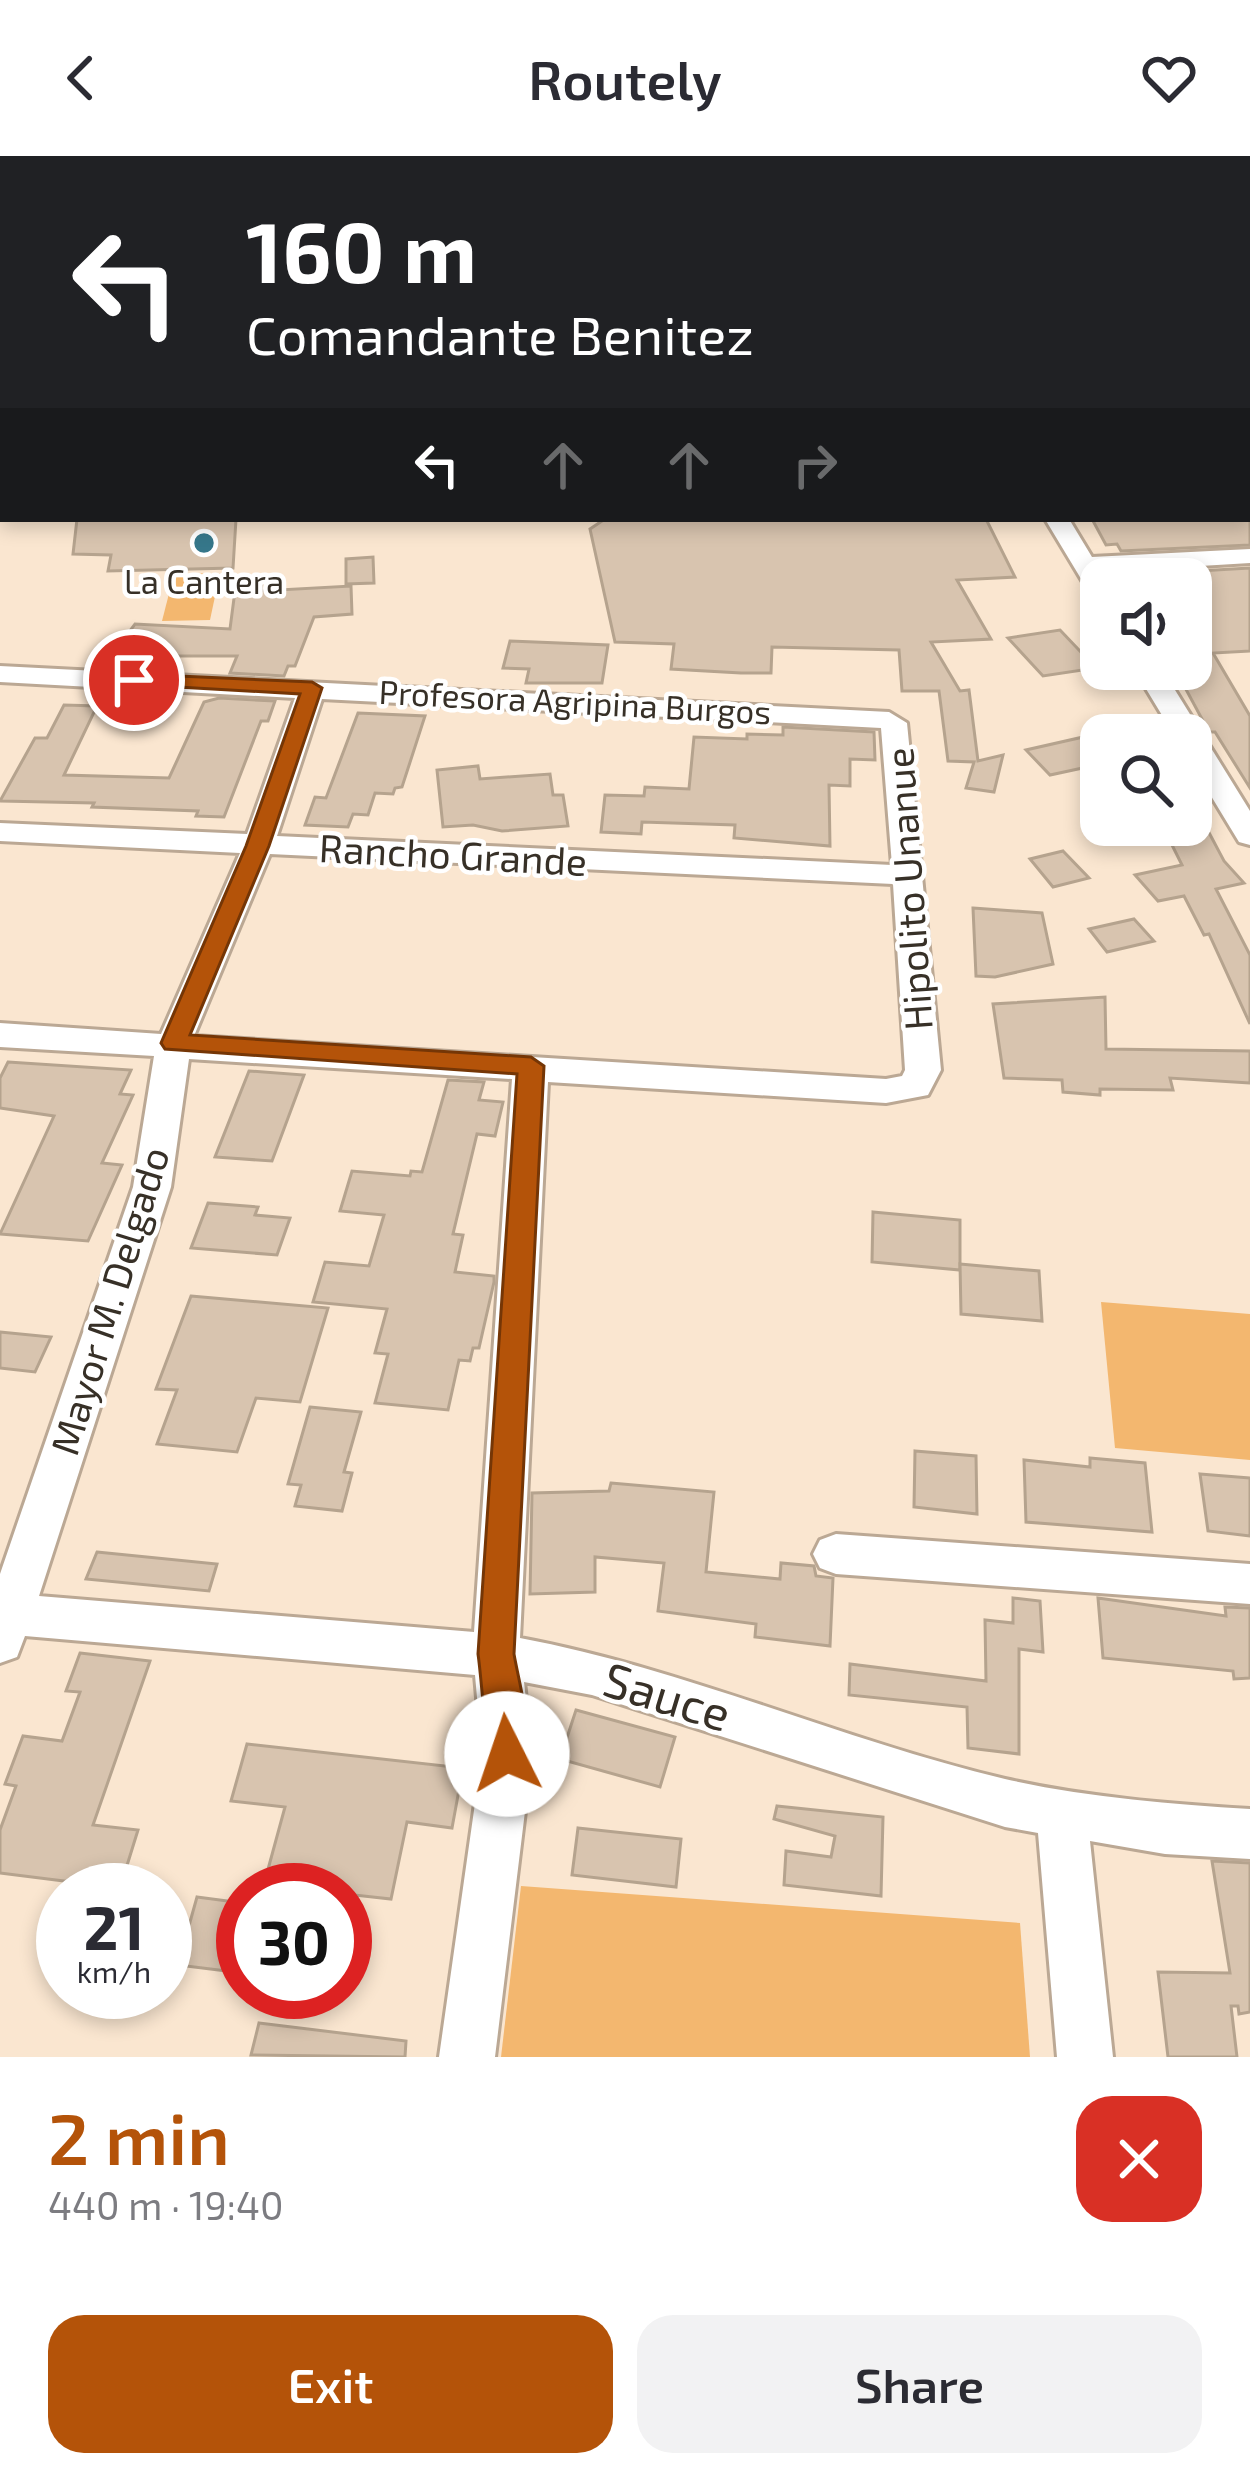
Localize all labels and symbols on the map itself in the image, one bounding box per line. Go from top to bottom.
marker: La Cantera [191,530,217,556]
place label: La Cantera [124,561,284,601]
pin [83,629,185,731]
street label: Profesora Agripina Burgos [378,671,772,731]
street label: Hipolito Unanue [874,746,941,1032]
street label: Rancho Grande [318,823,588,884]
street label: Mayor M. Delgado [39,1141,178,1460]
street label: Sauce [597,1648,738,1742]
position arrow [444,1691,570,1817]
speed limit sign: 30 [216,1863,372,2019]

